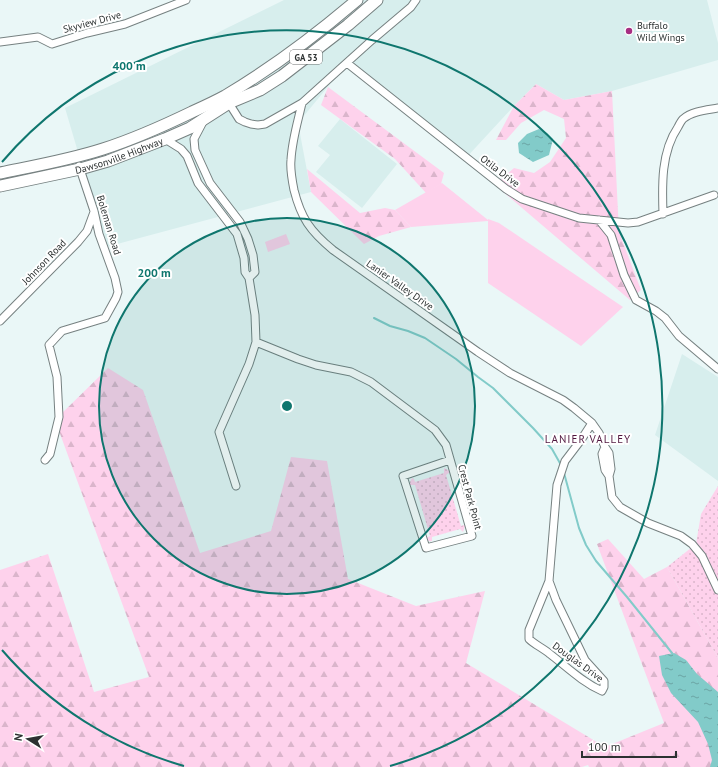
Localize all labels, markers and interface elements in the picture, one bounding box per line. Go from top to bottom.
street label: Skyview Drive [62,8,122,36]
place label: Buffalo Wild Wings [637,19,685,44]
marker: Buffalo Wild Wings [624,26,634,36]
road number: GA 53 [290,50,322,64]
text: 400 m [112,58,146,73]
street label: Dawsonville Highway [74,134,165,176]
street label: Otila Drive [478,152,522,190]
street label: Boleman Road [94,194,124,256]
street label: Johnson Road [18,237,69,288]
street label: Lanier Valley Drive [364,257,436,313]
text: 200 m [137,265,171,280]
centre of rings [280,399,294,413]
district label: LANIER VALLEY [545,432,631,446]
street label: Crest Park Point [455,463,485,532]
street label: Douglas Drive [550,639,606,685]
north arrow [8,719,48,759]
text: N [11,732,26,742]
scale bar [582,733,676,759]
text: 100 m [588,739,621,754]

